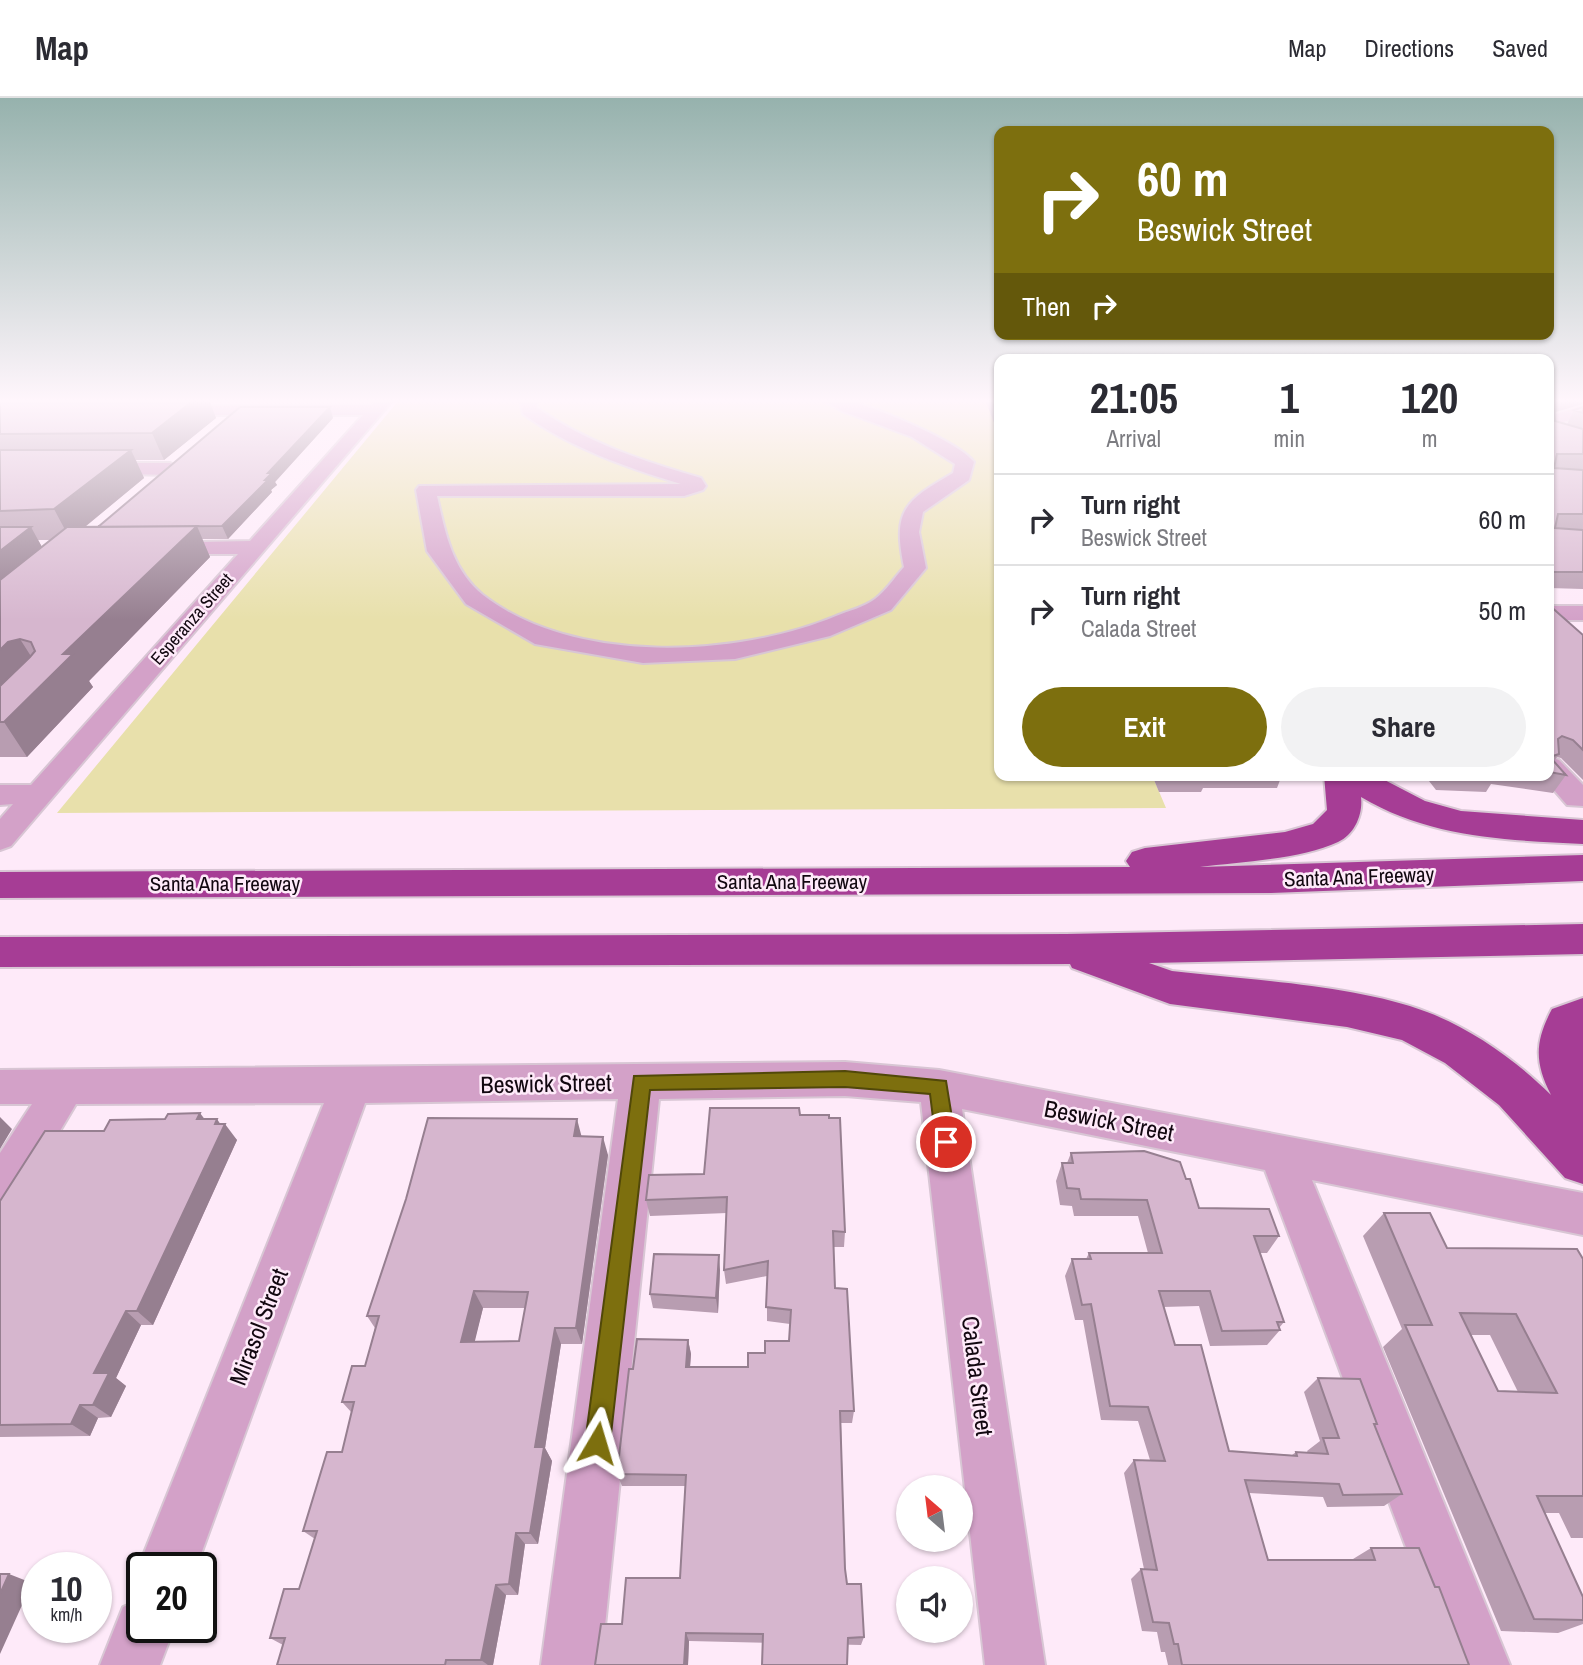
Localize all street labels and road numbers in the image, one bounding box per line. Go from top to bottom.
street label: Esperanza Street [145,567,238,670]
street label: Santa Ana Freeway [1283,859,1435,894]
street label: Santa Ana Freeway [717,867,868,896]
street label: Santa Ana Freeway [150,869,301,898]
street label: Beswick Street [480,1066,612,1100]
street label: Beswick Street [1042,1092,1177,1148]
street label: Mirasol Street [221,1263,295,1390]
street label: Calada Street [955,1314,1001,1438]

